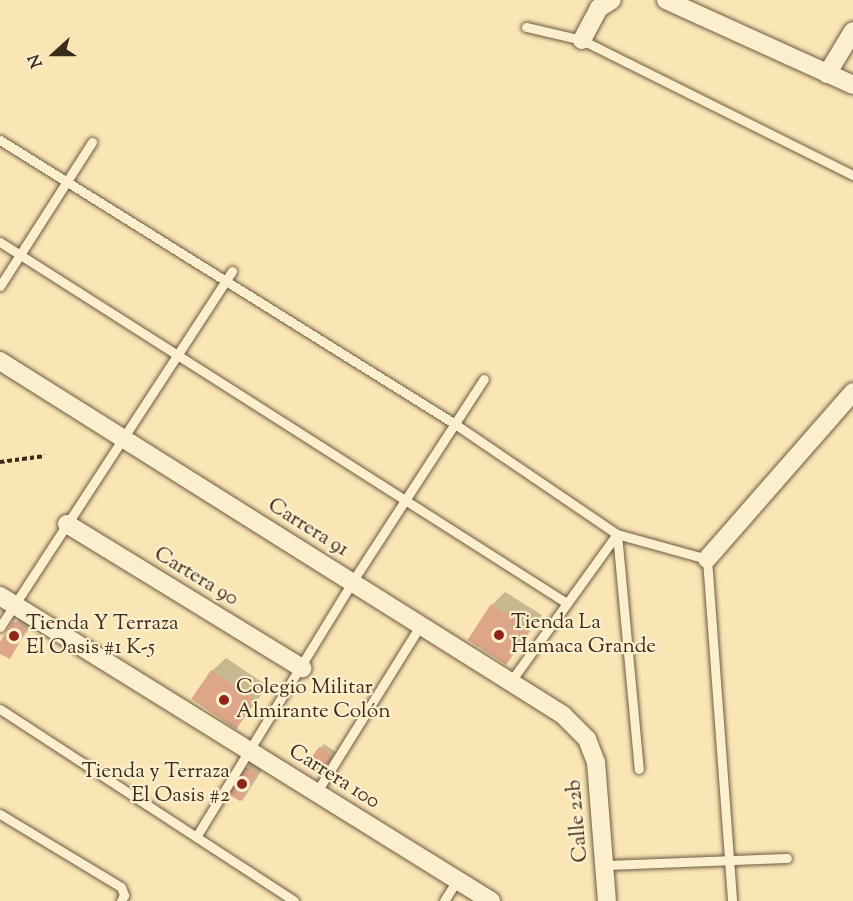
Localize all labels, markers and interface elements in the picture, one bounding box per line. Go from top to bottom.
north arrow [24,24,84,84]
text: N [24,51,50,71]
street label: Carrera 91 [263,493,353,563]
street label: Cartera 90 [149,542,243,612]
place label: Tienda La Hamaca Grande [511,610,656,660]
place label: Tienda Y Terraza El Oasis #1 K-5 [26,611,179,661]
marker: Tienda La Hamaca Grande [492,628,506,642]
marker: Tienda Y Terraza El Oasis #1 K-5 [7,629,21,643]
place label: Colegio Militar Almirante Colón [236,675,391,725]
marker: Colegio Militar Almirante Colón [217,693,231,707]
street label: Carrera 100 [284,739,384,815]
place label: Tienda y Terraza El Oasis #2 [82,759,230,809]
marker: Tienda y Terraza El Oasis #2 [235,777,249,791]
street label: Calle 22b [562,779,594,863]

